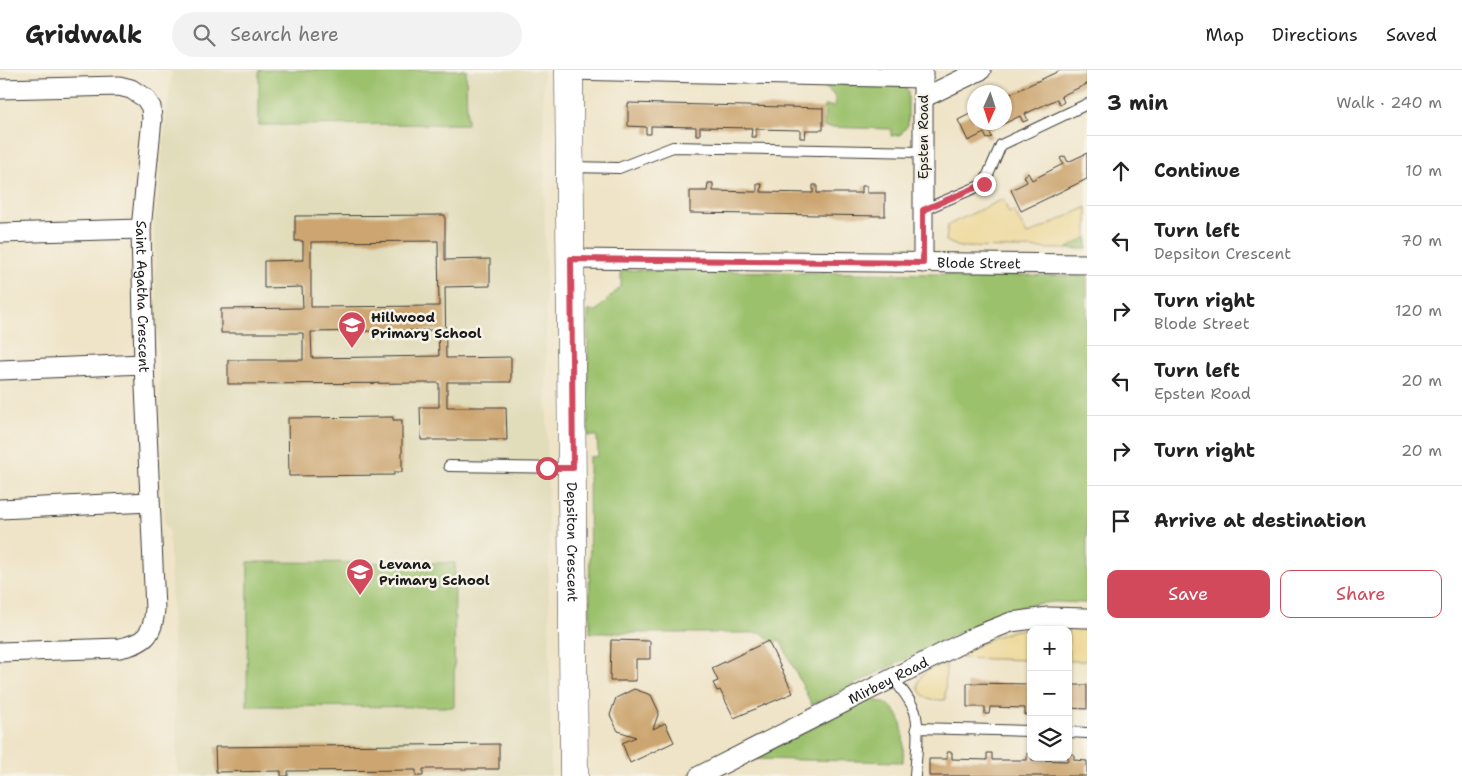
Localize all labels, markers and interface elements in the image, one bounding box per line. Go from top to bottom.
search box [172,12,522,57]
text: Gridwalk [25,19,142,51]
icon: search [190,21,218,49]
text: Search here [230,22,339,47]
text: Map [1206,23,1244,47]
text: Directions [1272,23,1358,47]
text: Saved [1386,23,1437,47]
north arrow [967,85,1012,130]
text: 3 min [1107,89,1168,117]
text: Walk · 240 m [1336,92,1442,113]
street label: Epsten Road [914,95,932,179]
icon: ahead [1107,157,1135,185]
text: Continue [1154,158,1240,183]
text: 10 m [1405,160,1442,181]
route end [973,173,996,196]
text: Turn left [1154,218,1240,243]
street label: Saint Agatha Crescent [132,220,153,373]
icon: left [1107,227,1135,255]
text: 70 m [1401,230,1442,251]
text: Depsiton Crescent [1154,243,1291,264]
street label: Blode Street [937,254,1021,272]
text: Turn right [1154,288,1255,313]
icon: right [1107,297,1135,325]
text: 120 m [1395,300,1442,321]
place label: Hillwood Primary School [371,308,482,342]
school or university icon: Hillwood Primary School [337,310,367,349]
text: Blode Street [1154,313,1250,334]
text: Turn left [1154,358,1240,383]
icon: left [1107,367,1135,395]
text: 20 m [1401,370,1442,391]
text: Epsten Road [1154,383,1251,404]
icon: right [1107,437,1135,465]
text: Turn right [1154,438,1255,463]
text: 20 m [1401,440,1442,461]
route start [536,457,559,480]
street label: Depsiton Crescent [563,482,582,602]
icon: arrive [1107,507,1135,535]
text: Arrive at destination [1154,508,1366,533]
place label: Levana Primary School [379,555,490,589]
school or university icon: Levana Primary School [345,557,375,596]
button: Save [1107,570,1270,618]
button: Share [1280,570,1442,618]
map controls [1027,626,1072,761]
button: + [1027,626,1072,671]
street label: Mirbey Road [845,653,931,708]
button: − [1027,671,1072,716]
button: layers [1027,716,1072,761]

